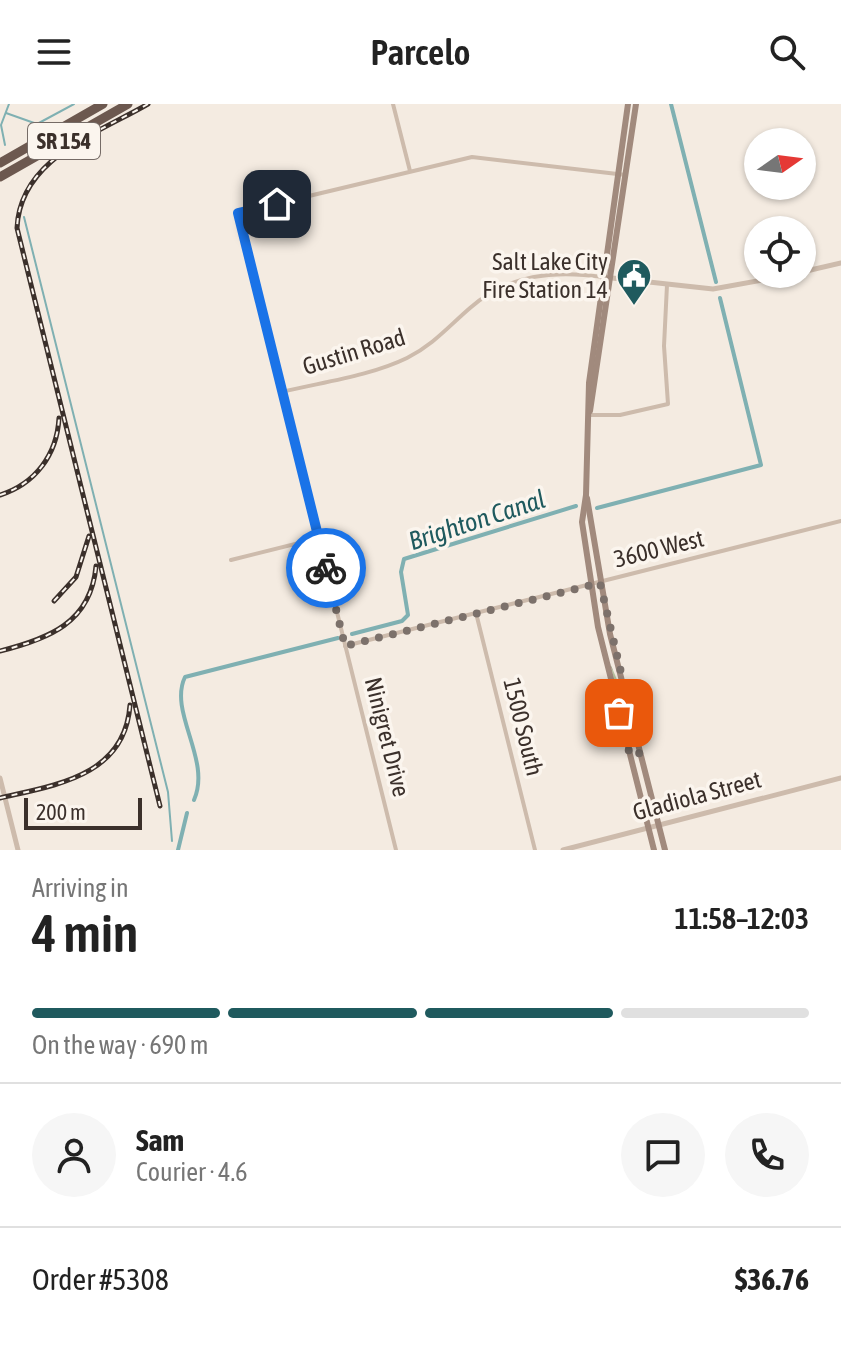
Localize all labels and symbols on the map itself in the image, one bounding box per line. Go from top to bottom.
road number: SR 154 [28,123,100,159]
north arrow [744,128,816,200]
pin [243,170,311,238]
place label: Salt Lake City Fire Station 14 [482,248,608,303]
public building icon: Salt Lake City Fire Station 14 [615,257,653,307]
street label: Gustin Road [299,323,408,380]
water label: Brighton Canal [405,484,549,556]
street label: 3600 West [611,524,707,573]
courier [286,528,366,608]
street label: Ninigret Drive [360,674,415,799]
street label: 1500 South [498,675,549,779]
pin [585,679,653,747]
street label: Gladiola Street [630,765,764,826]
scale bar [24,794,142,830]

